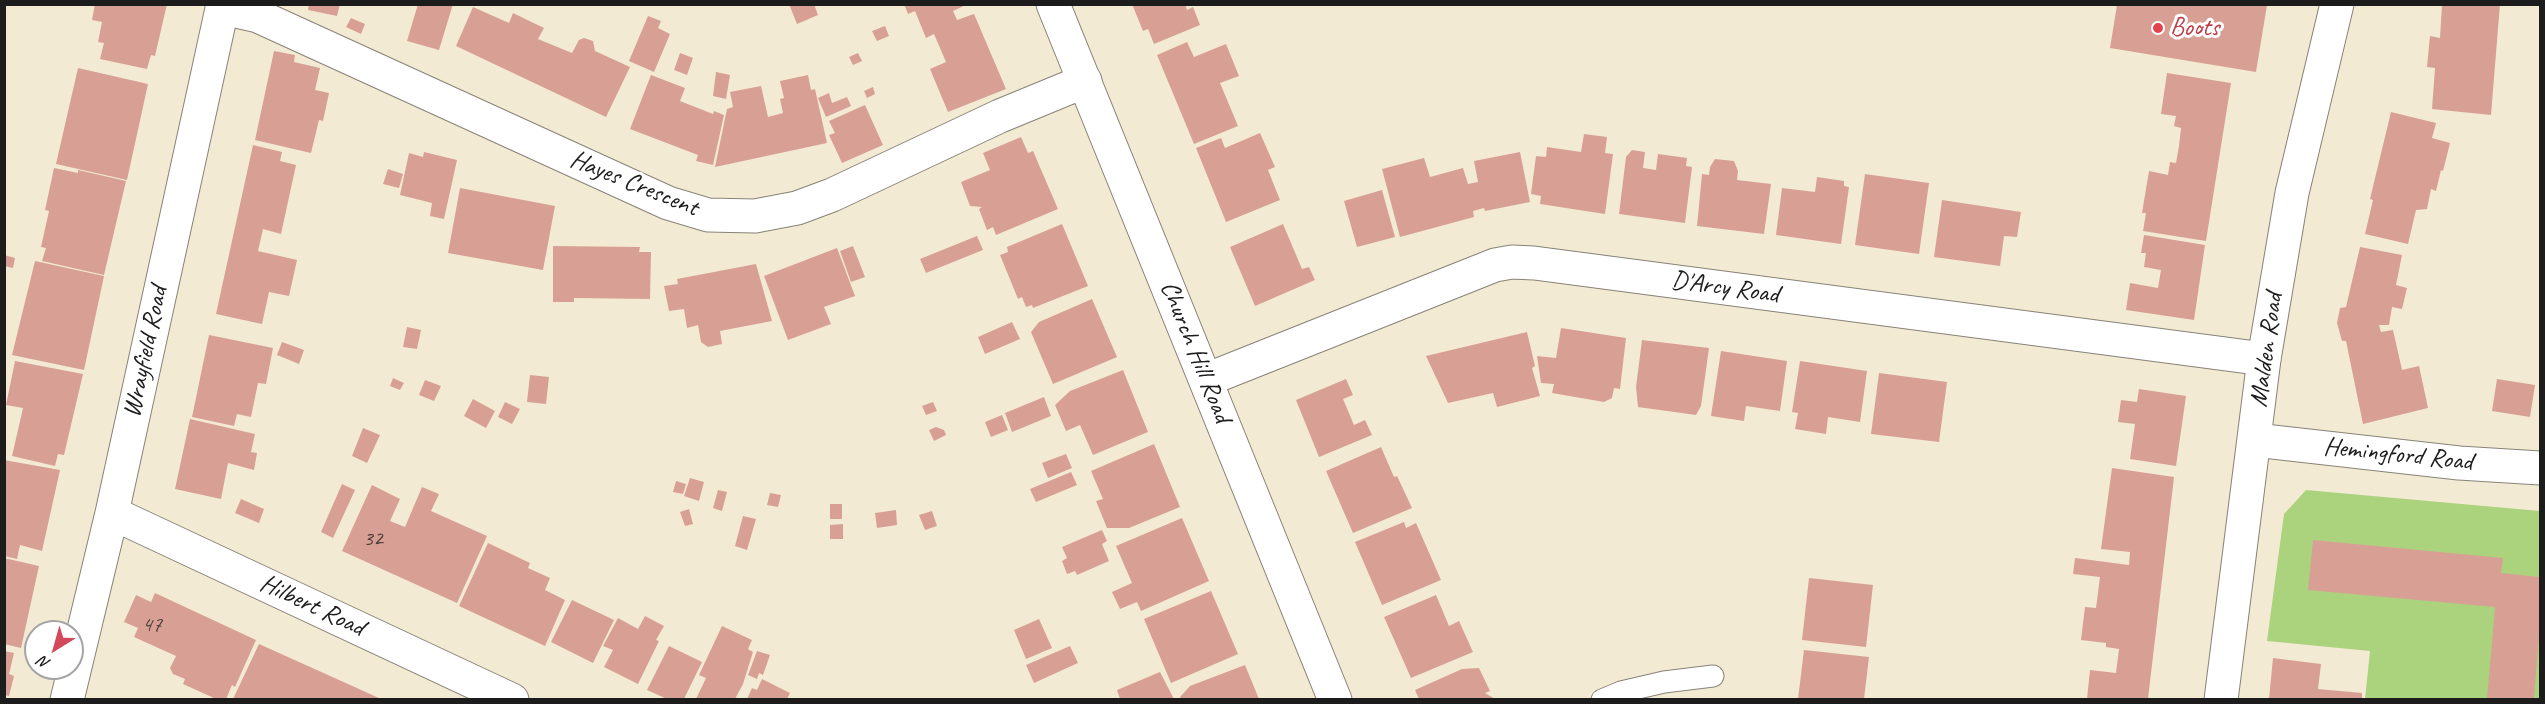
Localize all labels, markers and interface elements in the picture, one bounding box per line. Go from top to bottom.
place label: Boots [2170,12,2219,44]
marker: Boots [2151,21,2165,35]
street label: Hayes Crescent [565,144,703,224]
street label: D'Arcy Road [1669,265,1781,311]
street label: Church Hill Road [1152,277,1238,427]
street label: Wrayfield Road [117,284,175,420]
street label: Malden Road [2244,291,2290,409]
street label: Hemingford Road [2322,432,2474,478]
house number: 32 [363,526,383,552]
street label: Hilbert Road [255,568,369,644]
house number: 47 [142,612,162,638]
north arrow [24,620,84,680]
text: N [34,652,54,674]

